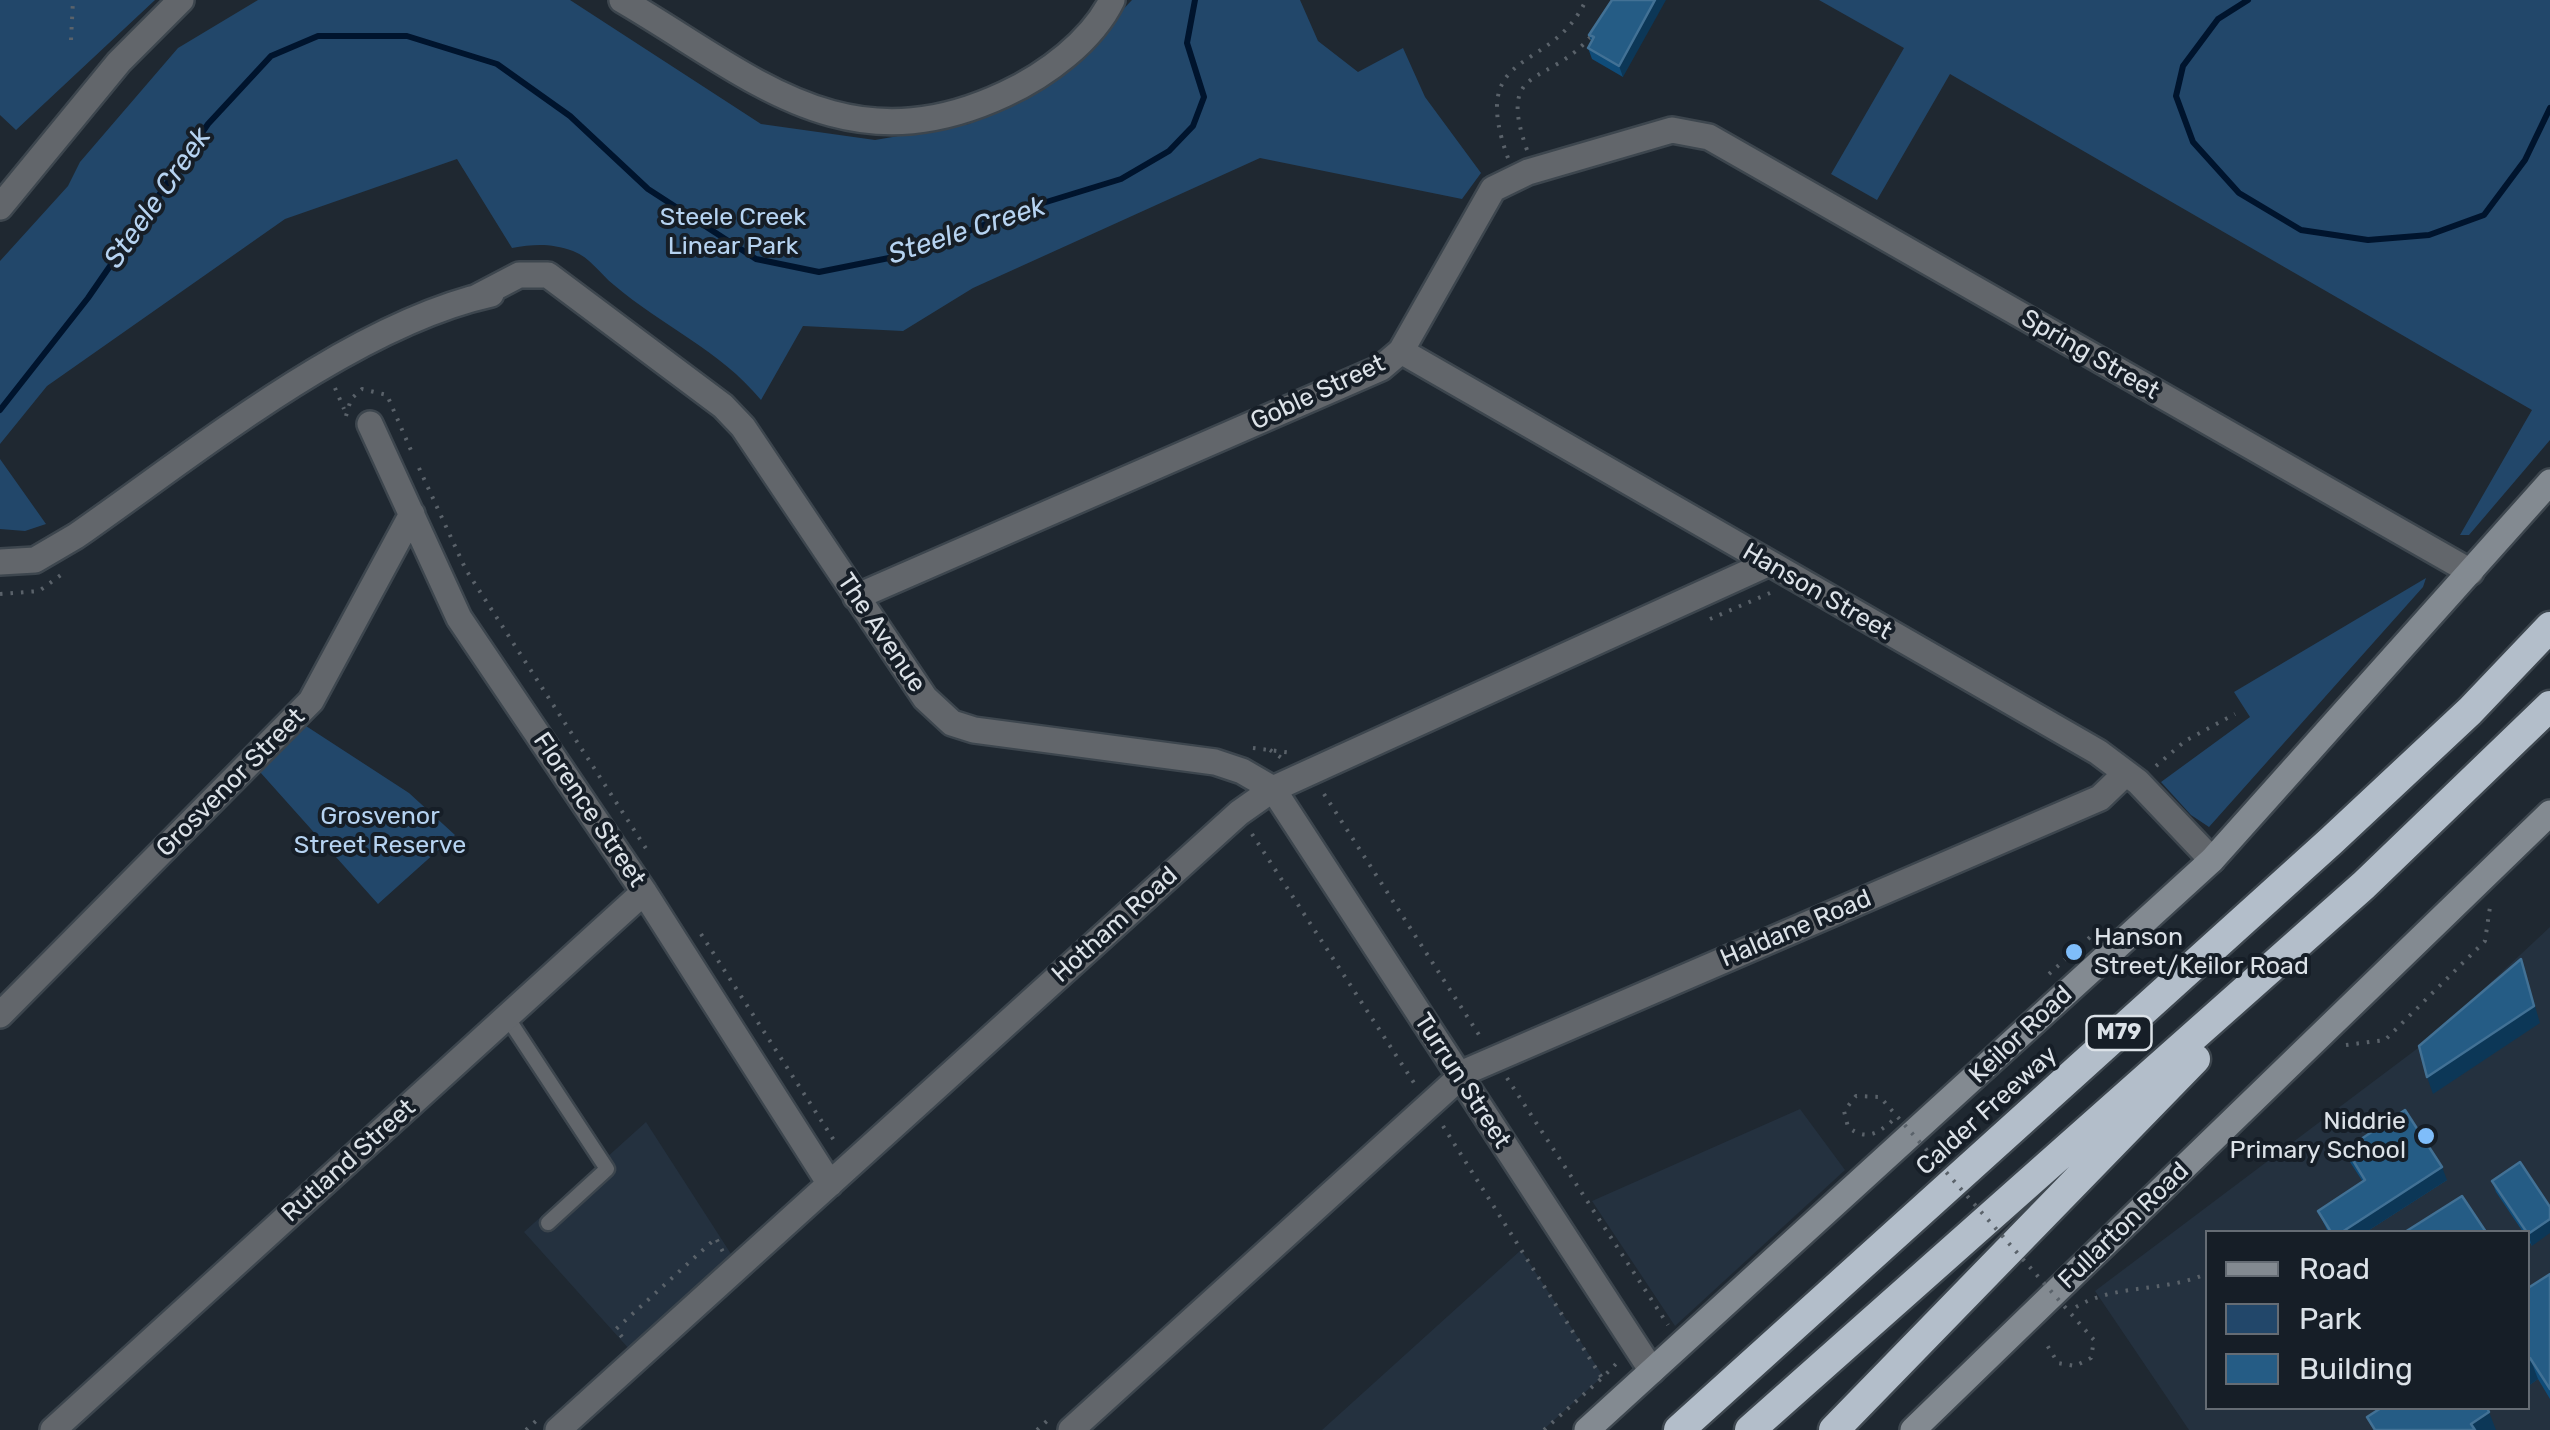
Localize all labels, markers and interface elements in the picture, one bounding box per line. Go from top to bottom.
water label: Steele Creek [97,121,219,275]
water label: Steele Creek [884,190,1050,272]
park label: Steele Creek Linear Park [660,203,806,262]
street label: Spring Street [2016,303,2164,407]
street label: Goble Street [1246,349,1390,437]
street label: Hanson Street [1737,537,1897,647]
street label: The Avenue [830,568,932,698]
street label: Grosvenor Street [150,702,312,864]
street label: Florence Street [526,727,652,893]
park label: Grosvenor Street Reserve [294,802,466,861]
street label: Hotham Road [1046,861,1184,989]
street label: Haldane Road [1716,884,1876,974]
place label: Hanson Street/Keilor Road [2094,923,2309,982]
marker: Hanson Street/Keilor Road [2063,941,2085,963]
street label: Keilor Road [1963,980,2079,1090]
street label: Turrun Street [1407,1008,1517,1154]
road number: M79 [2086,1016,2152,1050]
street label: Calder Freeway [1910,1040,2064,1182]
street label: Rutland Street [276,1093,422,1229]
place label: Niddrie Primary School [2230,1107,2406,1166]
marker: Niddrie Primary School [2415,1125,2437,1147]
street label: Fullarton Road [2053,1156,2195,1296]
legend [2205,1230,2530,1410]
text: Road [2299,1251,2370,1287]
text: Park [2299,1301,2361,1337]
text: Building [2299,1351,2413,1387]

